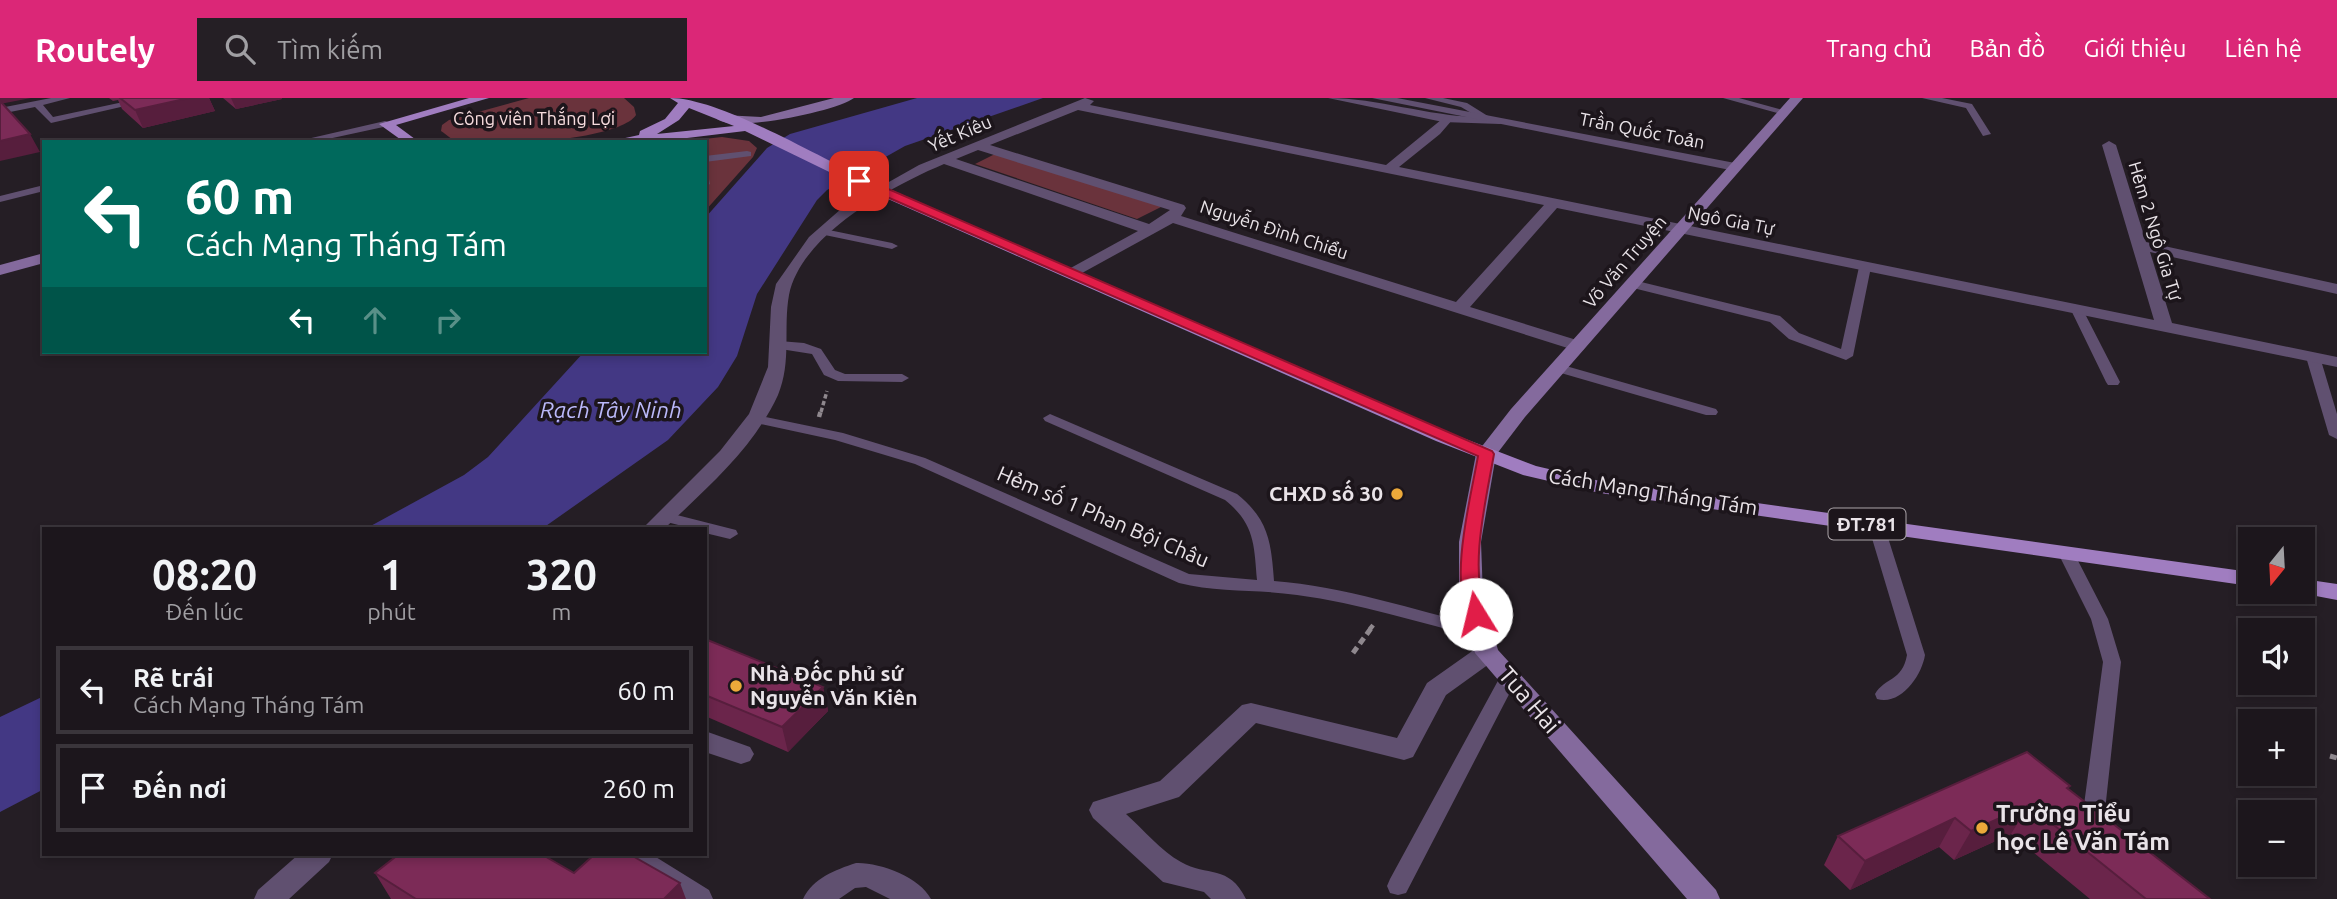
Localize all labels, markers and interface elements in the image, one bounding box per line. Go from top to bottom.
search box [197,18,687,81]
icon: search [221,30,259,68]
text: Routely [35,31,155,68]
text: Tìm kiếm [277,35,383,64]
text: Trang chủ [1826,35,1932,62]
text: Bản đồ [1970,35,2045,62]
text: Giới thiệu [2083,35,2187,62]
text: Liên hệ [2225,35,2302,62]
park label: Công viên Thắng Lợi [453,106,615,128]
street label: Trần Quốc Toản [1578,106,1707,153]
street label: Yết Kiêu [924,109,994,155]
pin [829,151,889,211]
street label: Hẻm 2 Ngô Gia Tự [2125,159,2187,303]
icon: arrive [840,162,878,200]
icon: left [70,168,161,259]
text: 60 m [185,168,294,223]
street label: Nguyễn Đình Chiểu [1198,193,1352,262]
street label: Ngô Gia Tự [1686,202,1776,238]
street label: Võ Văn Truyện [1579,211,1670,312]
text: Cách Mạng Tháng Tám [185,226,507,262]
icon: left [283,301,321,339]
icon: ahead [356,301,394,339]
icon: right [429,301,467,339]
water label: Rạch Tây Ninh [540,397,682,422]
street label: Hẻm số 1 Phan Bội Châu [994,459,1214,572]
street label: Cách Mạng Tháng Tám [1547,463,1759,519]
place label: CHXD số 30 [1269,479,1383,505]
marker: CHXD số 30 [1389,486,1405,502]
road number: ĐT.781 [1828,508,1906,540]
north arrow [2238,527,2315,604]
map controls [2238,527,2315,877]
text: 08:20 [152,551,257,598]
text: 1 [380,551,403,598]
text: 320 [526,551,597,598]
position arrow [1439,577,1513,651]
text: Đến lúc [166,599,243,624]
text: phút [367,599,416,624]
text: m [552,599,571,624]
button: sound [2238,618,2315,695]
place label: Nhà Đốc phủ sứ Nguyễn Văn Kiên [750,659,917,709]
street label: Tua Hai [1493,661,1566,738]
text: Rẽ trái [133,663,214,692]
icon: left [74,671,112,709]
text: 60 m [617,676,675,705]
marker: Nhà Đốc phủ sứ Nguyễn Văn Kiên [728,678,744,694]
text: Cách Mạng Tháng Tám [133,692,364,717]
button: + [2238,709,2315,786]
icon: arrive [74,769,112,807]
text: Đến nơi [133,774,227,803]
text: 260 m [603,774,675,803]
place label: Trường Tiểu học Lê Văn Tám [1996,800,2170,855]
button: − [2238,800,2315,877]
marker: Trường Tiểu học Lê Văn Tám [1974,820,1990,836]

